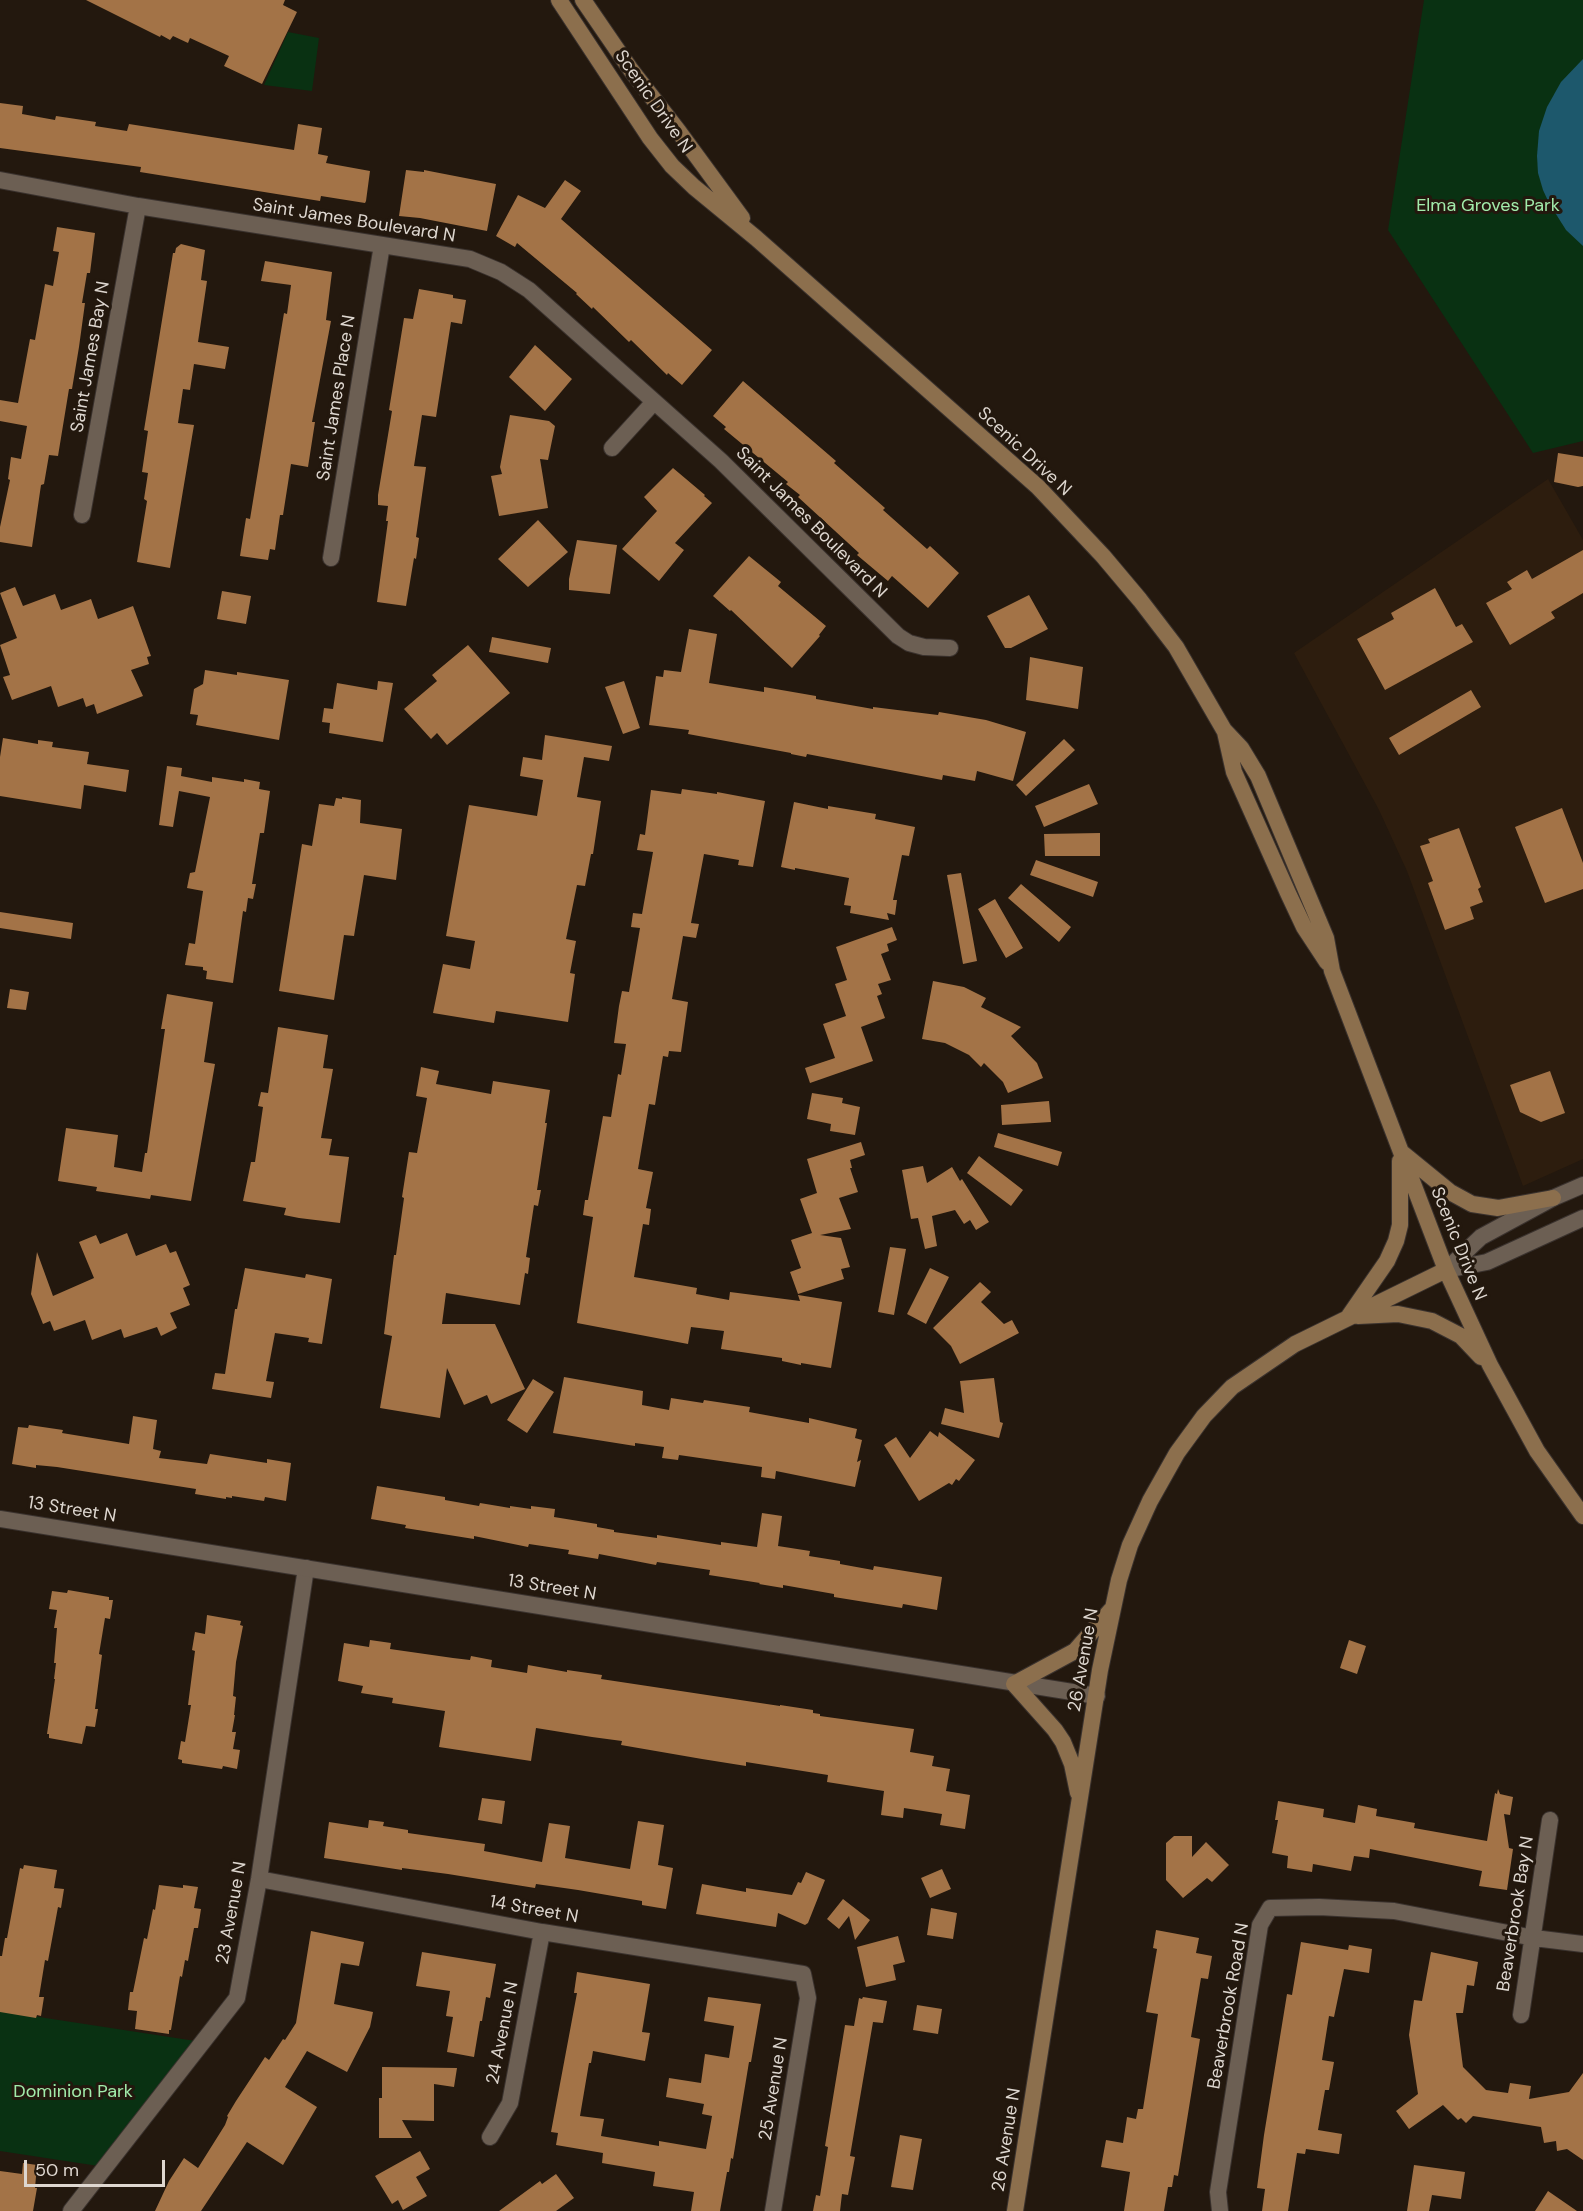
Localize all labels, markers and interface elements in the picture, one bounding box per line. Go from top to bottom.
street label: Scenic Drive N [610,46,696,158]
street label: Saint James Boulevard N [251,194,457,248]
park label: Elma Groves Park [1416,195,1560,217]
street label: Saint James Bay N [67,280,115,434]
street label: Saint James Place N [313,314,361,482]
street label: Scenic Drive N [973,403,1075,501]
street label: Saint James Boulevard N [731,443,891,603]
street label: Scenic Drive N [1425,1184,1491,1304]
street label: 13 Street N [26,1492,118,1528]
street label: 13 Street N [506,1570,598,1606]
street label: 26 Avenue N [1064,1606,1104,1714]
street label: Beaverbrook Bay N [1493,1835,1539,1993]
street label: 23 Avenue N [212,1860,252,1966]
street label: 14 Street N [488,1892,580,1928]
street label: Beaverbrook Road N [1204,1921,1254,2091]
street label: 24 Avenue N [482,1980,524,2086]
street label: 25 Avenue N [755,2036,793,2142]
park label: Dominion Park [13,2081,133,2103]
street label: 26 Avenue N [988,2087,1026,2193]
scale bar [27,2148,168,2186]
text: 50 m [35,2158,79,2182]

